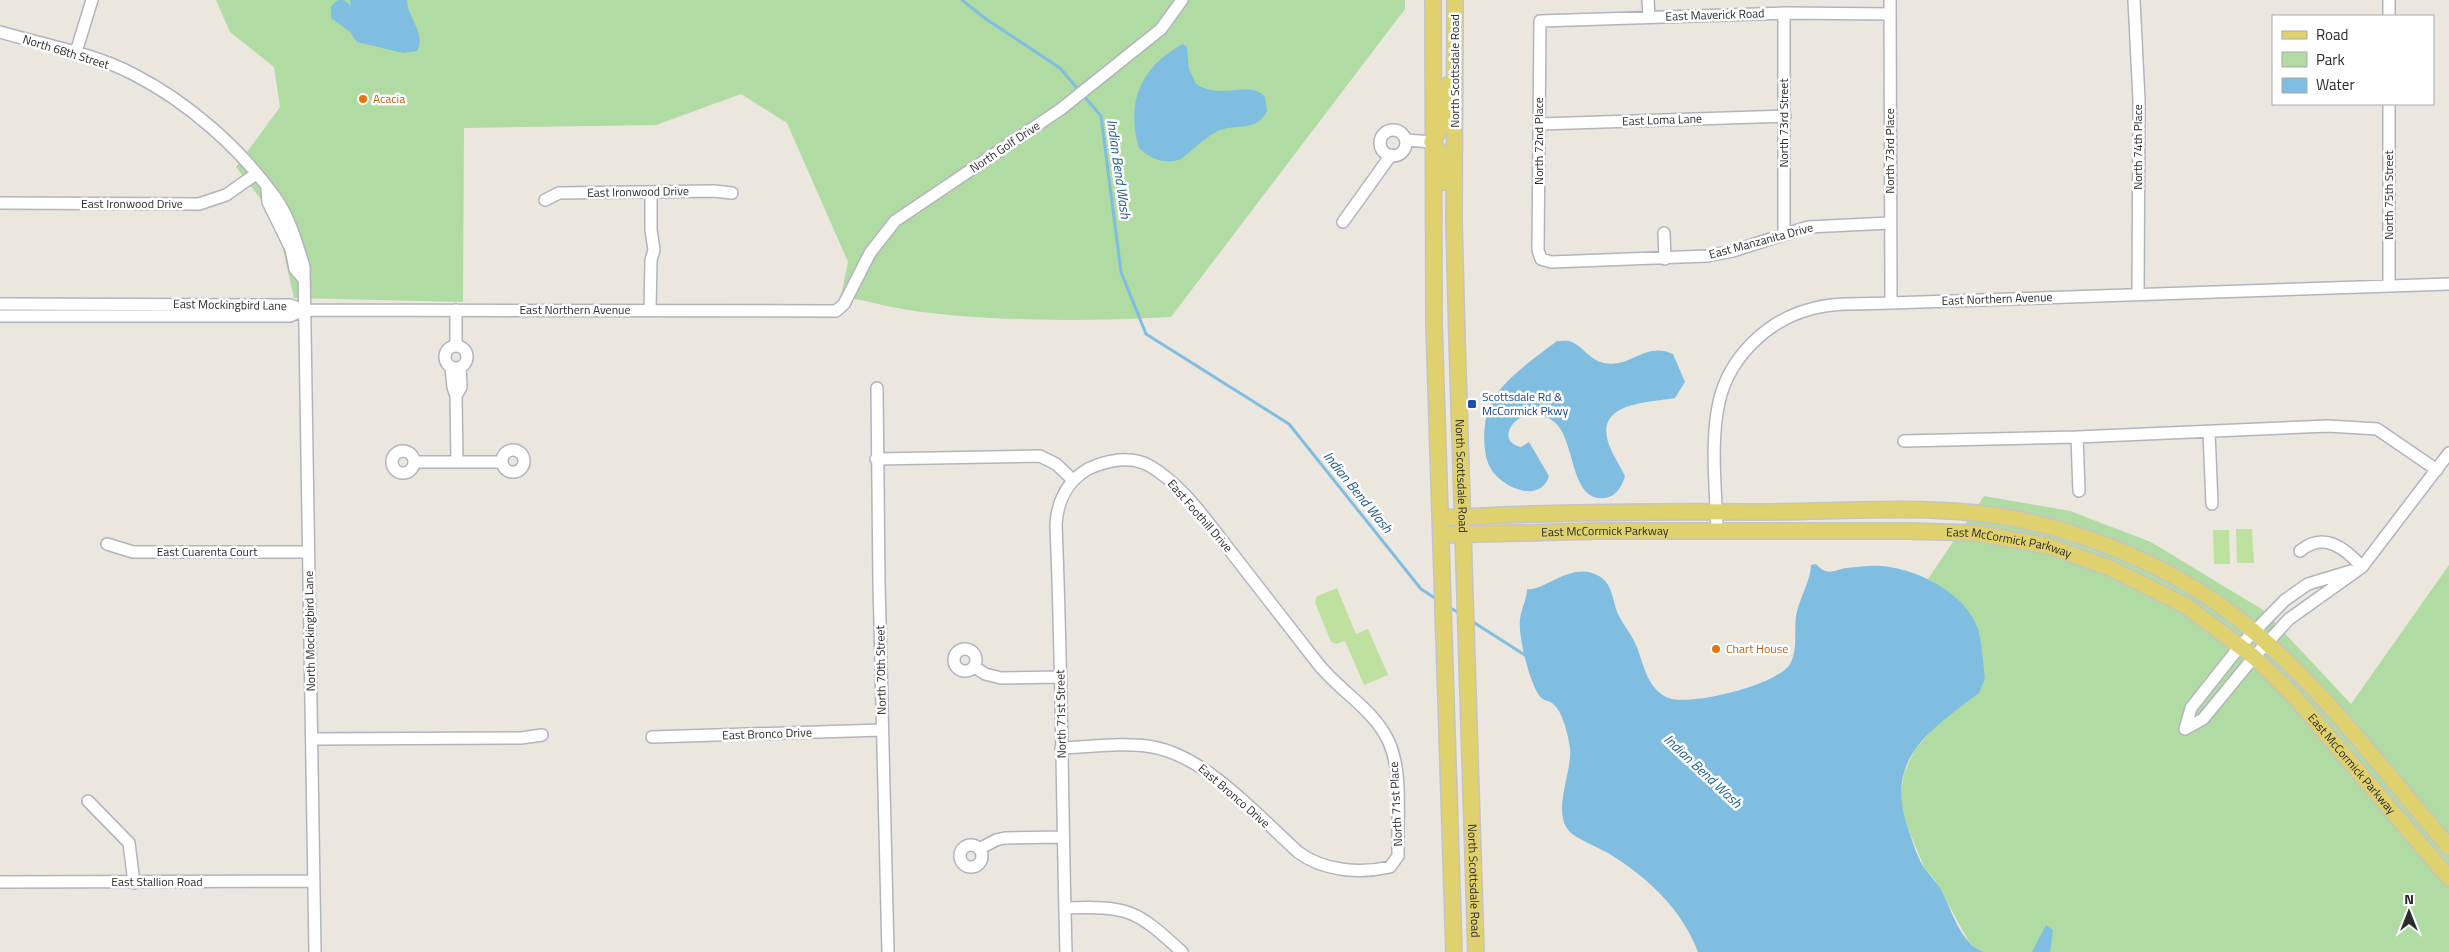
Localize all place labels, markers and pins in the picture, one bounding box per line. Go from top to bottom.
place label: Acacia [373,89,405,108]
marker: Acacia [357,93,369,105]
place label: Scottsdale Rd & McCormick Pkwy [1482,387,1568,420]
marker: Scottsdale Rd & McCormick Pkwy [1466,398,1478,410]
place label: Chart House [1726,639,1788,658]
marker: Chart House [1710,643,1722,655]

